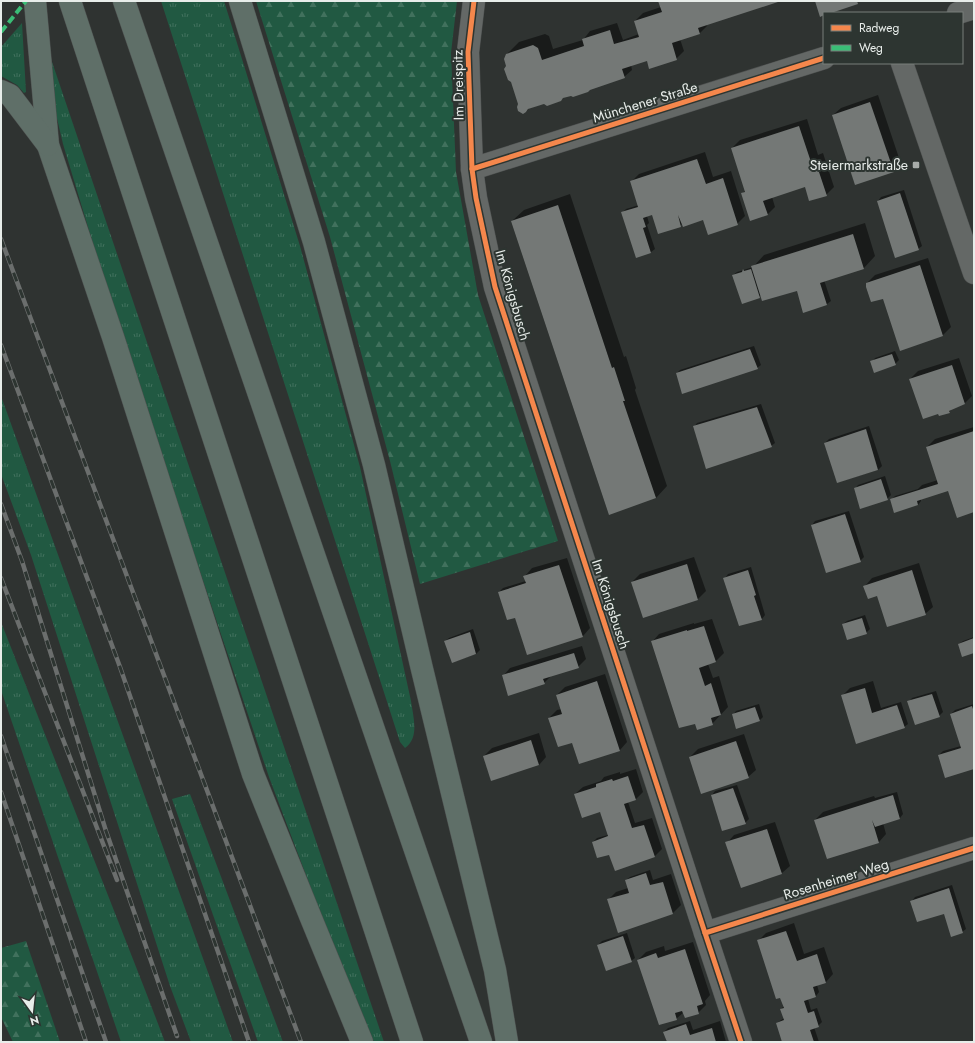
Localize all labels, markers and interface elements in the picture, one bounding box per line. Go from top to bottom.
legend [823,12,963,64]
text: Radweg [859,19,899,37]
text: Weg [859,39,883,57]
street label: Im Dreispitz [447,49,469,120]
street label: Münchener Straße [590,77,700,127]
place label: Steiermarkstraße [810,155,908,175]
marker: Steiermarkstraße [911,160,921,170]
street label: Im Königsbusch [491,247,535,343]
street label: Im Königsbusch [587,557,635,651]
street label: Rosenheimer Weg [781,854,891,904]
north arrow [12,991,52,1031]
text: N [28,1012,41,1030]

